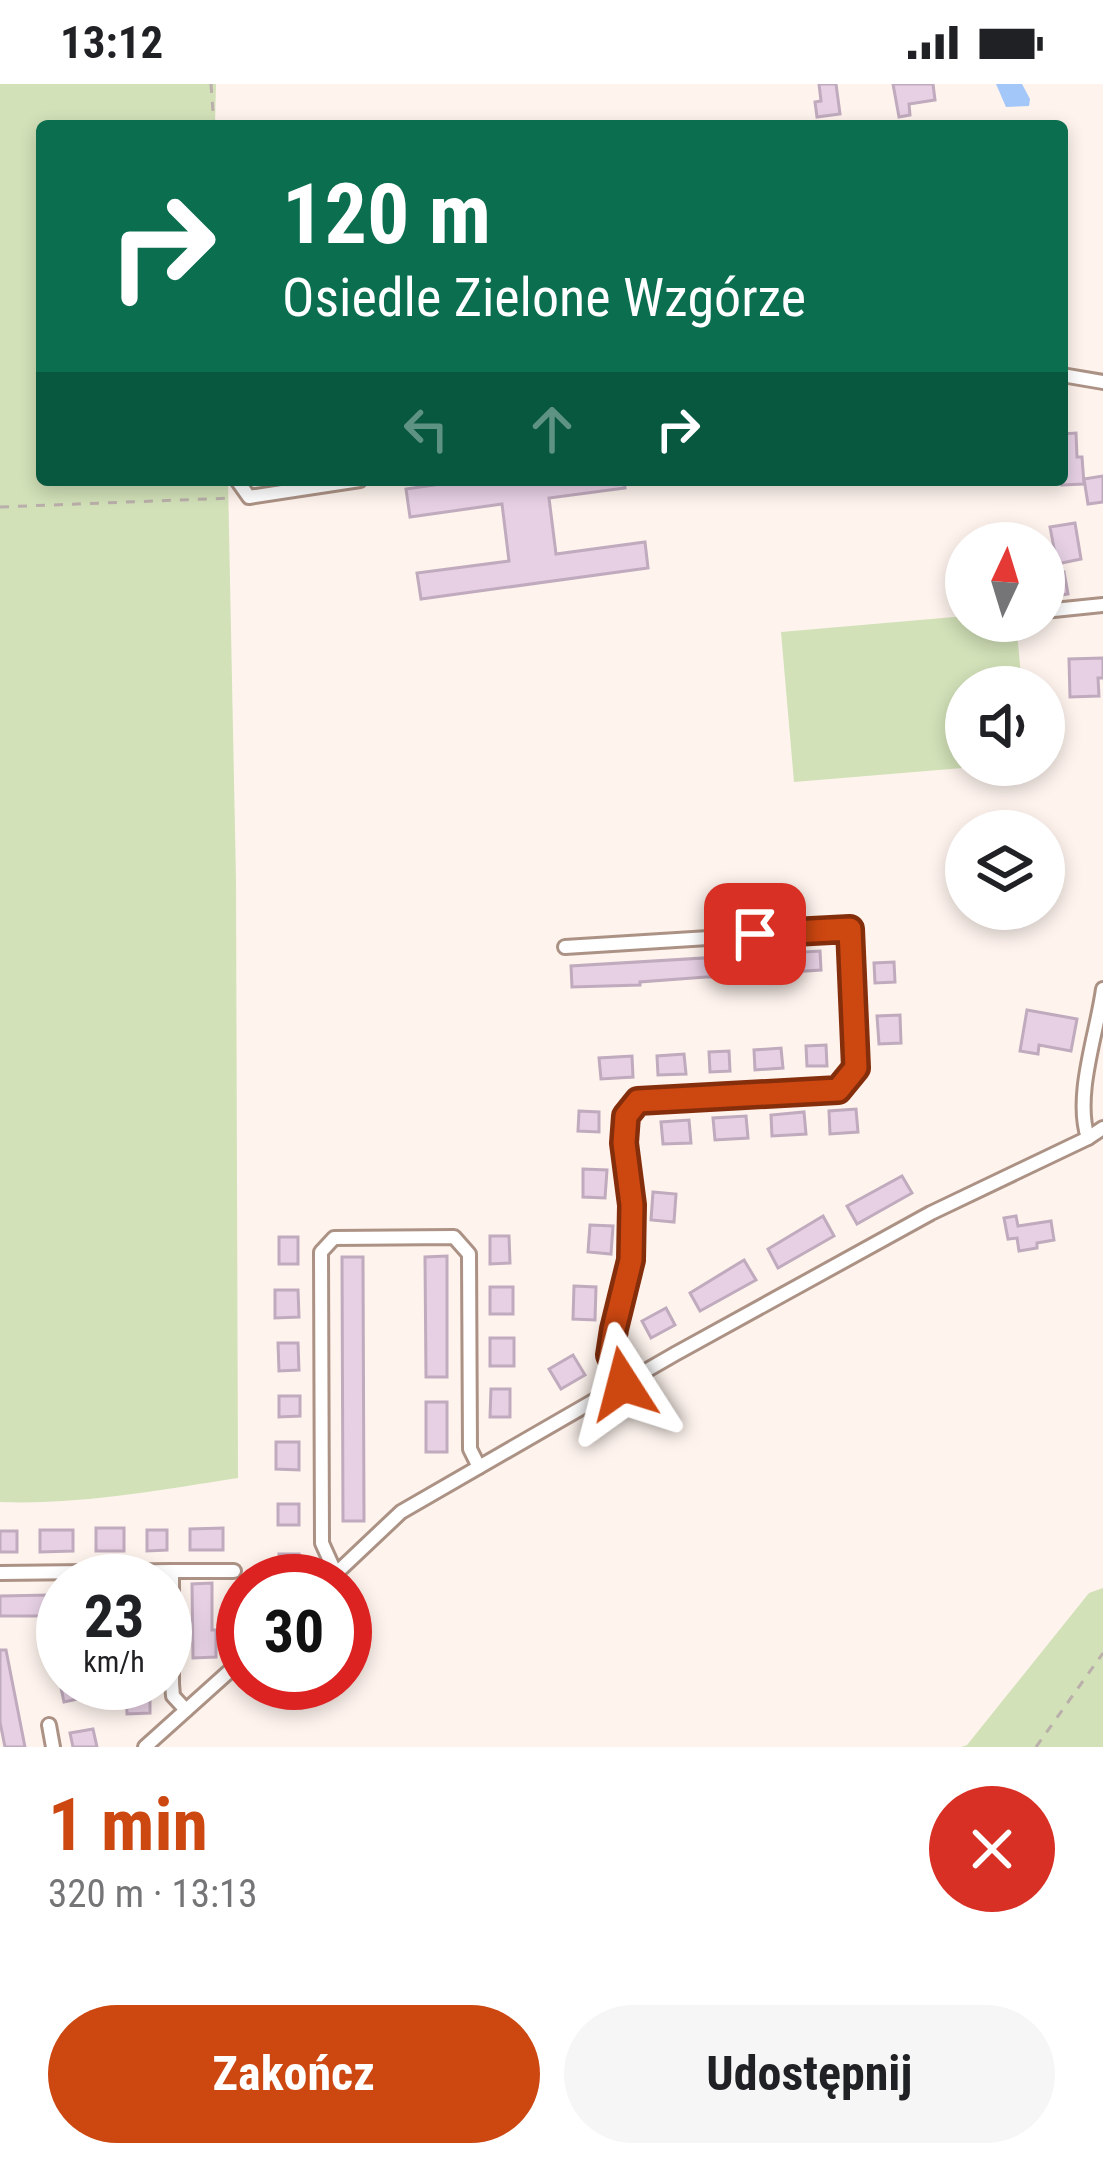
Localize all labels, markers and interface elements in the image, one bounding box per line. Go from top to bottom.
text: 13:12 [60,16,163,69]
text: 120 m [282,165,491,264]
icon: right [84,168,240,324]
text: Osiedle Zielone Wzgórze [282,266,806,329]
icon: left [393,396,459,462]
icon: ahead [519,396,585,462]
icon: right [645,396,711,462]
north arrow [945,522,1065,642]
map controls [945,522,1065,930]
button: sound [945,666,1065,786]
button: layers [945,810,1065,930]
pin [704,883,806,985]
icon: arrive [722,901,788,967]
position arrow [560,1321,686,1447]
speed limit sign: 30 [216,1554,372,1710]
text: 23 [84,1581,144,1652]
text: km/h [83,1644,145,1679]
text: 1 min [48,1783,208,1868]
button: close [929,1786,1055,1912]
text: 320 m · 13:13 [48,1871,258,1917]
button: Zakończ [48,2005,540,2143]
button: Udostępnij [564,2005,1055,2143]

